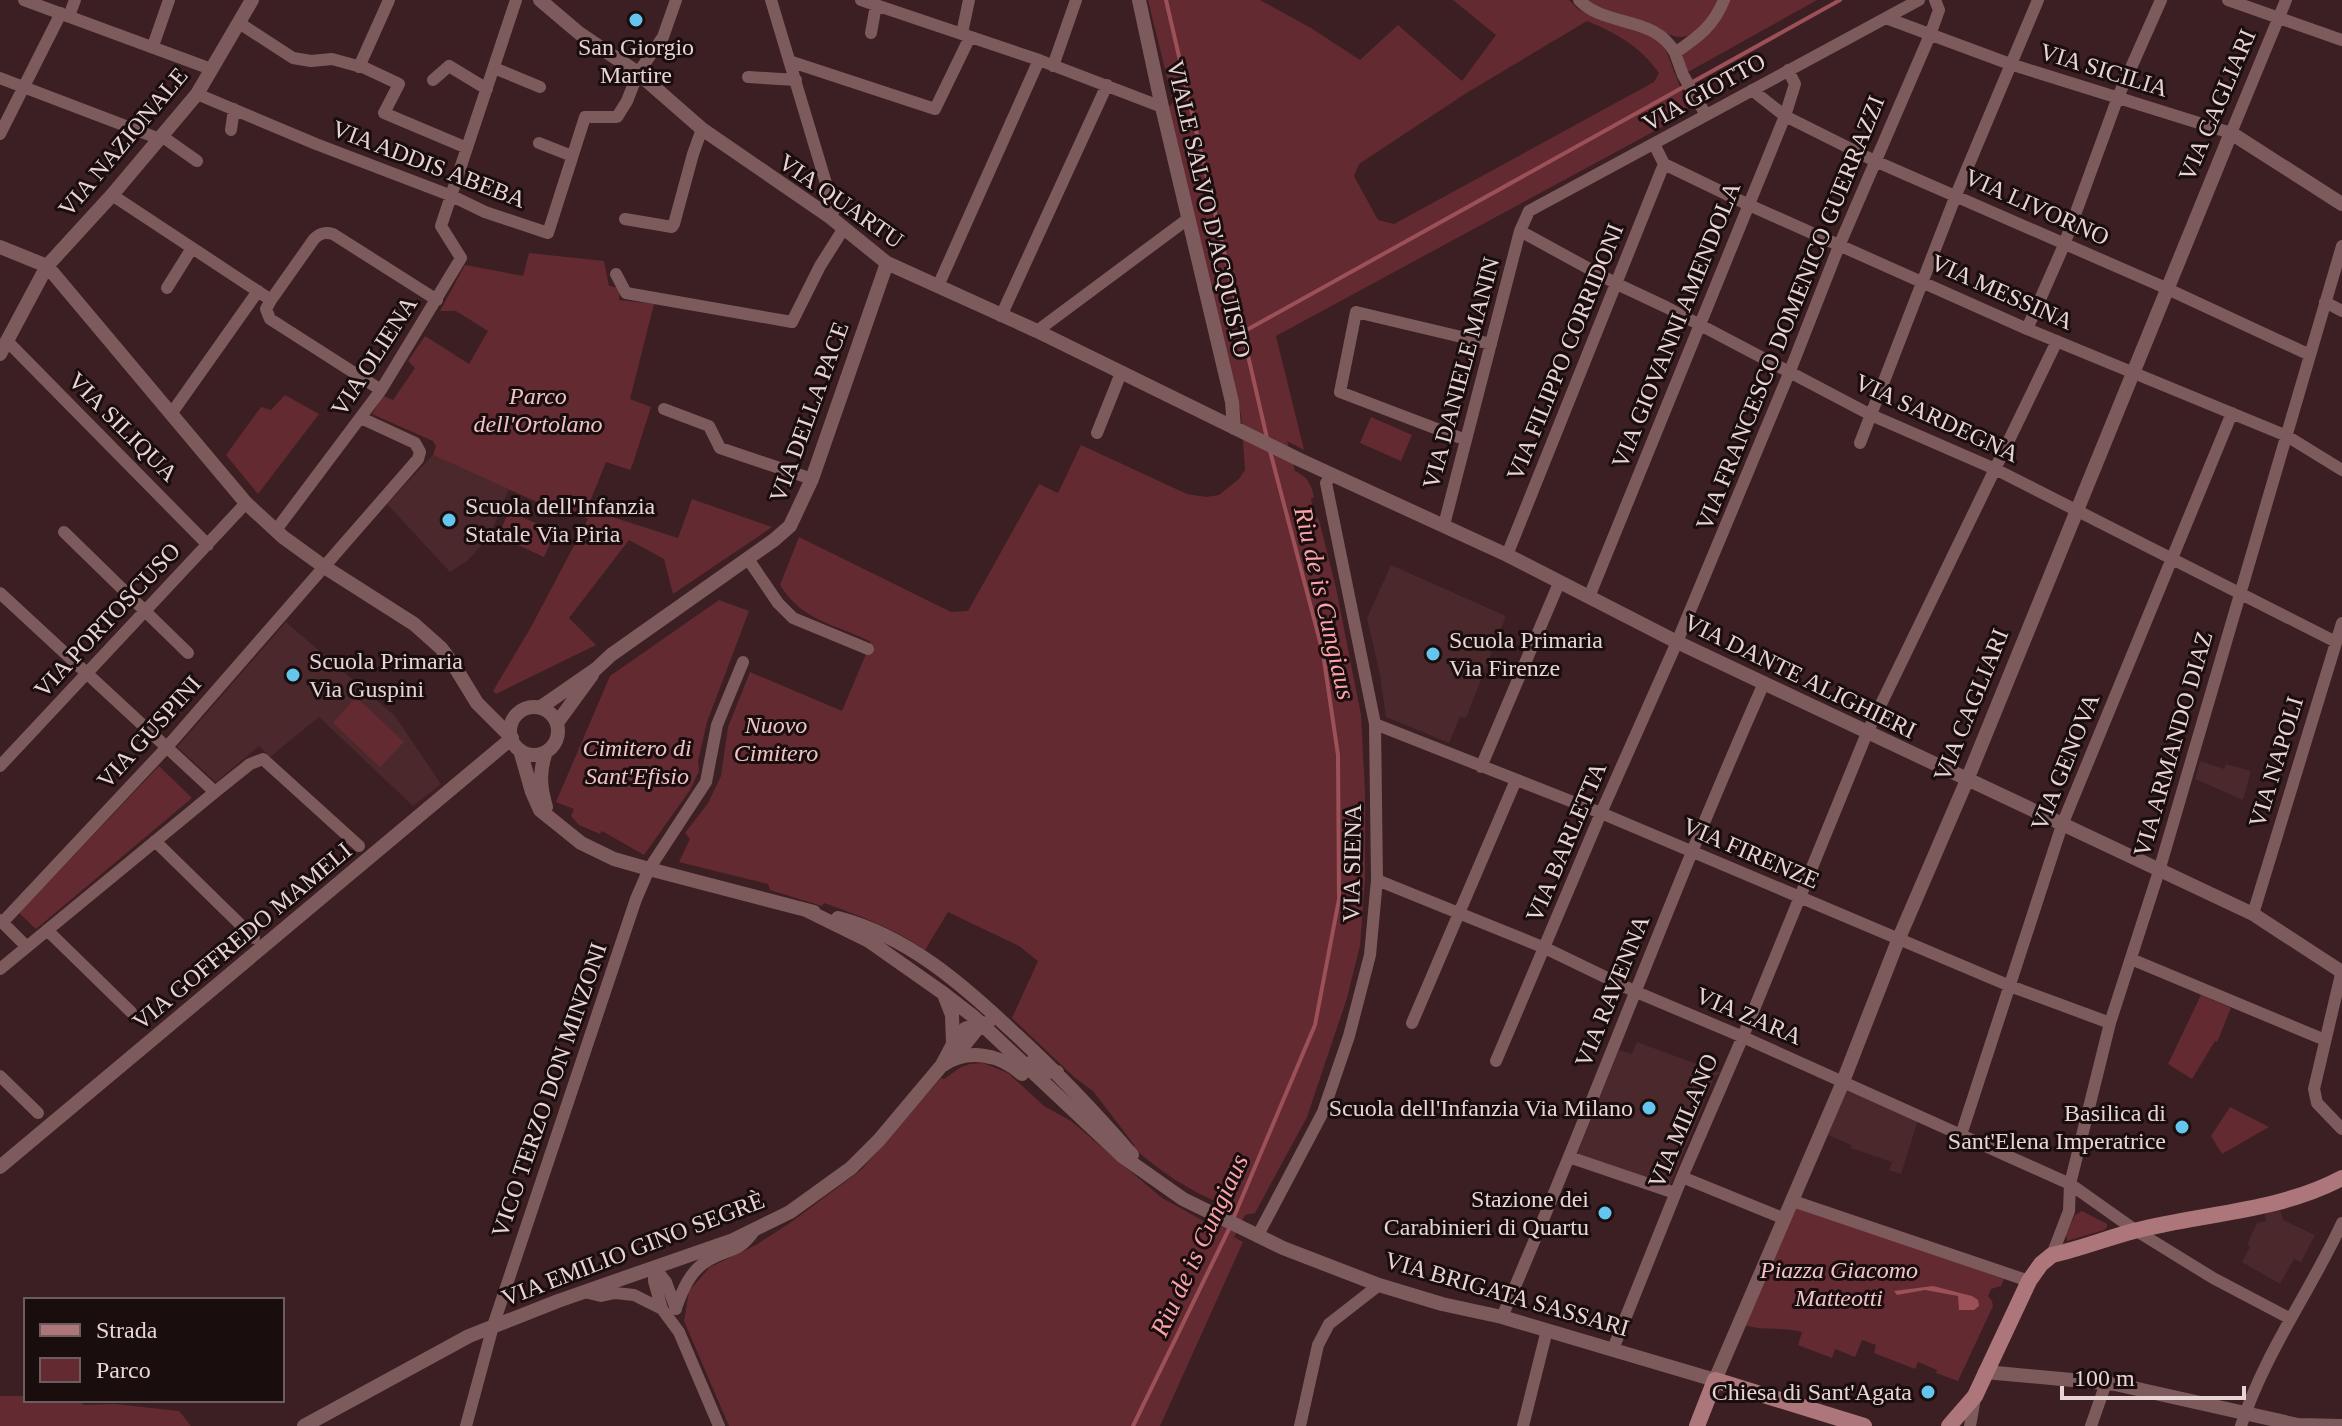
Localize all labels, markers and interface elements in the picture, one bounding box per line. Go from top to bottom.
marker: San Giorgio Martire [627,11,645,29]
street label: VIA CAGLIARI [2173,25,2261,185]
place label: San Giorgio Martire [578,34,694,88]
street label: VIA SICILIA [2037,38,2172,102]
street label: VIA GIOTTO [1638,48,1770,136]
street label: VIALE SALVO D'ACQUISTO [1162,58,1256,360]
street label: VIA NAZIONALE [53,62,193,222]
street label: VIA FRANCESCO DOMENICO GUERRAZZI [1691,92,1889,534]
street label: VIA ADDIS ABEBA [328,115,530,213]
street label: VIA QUARTU [774,149,908,253]
street label: VIA LIVORNO [1961,164,2113,250]
street label: VIA GIOVANNI AMENDOLA [1607,178,1746,472]
street label: VIA FILIPPO CORRIDONI [1501,220,1629,484]
street label: VIA MESSINA [1927,249,2078,335]
street label: VIA DANIELE MANIN [1418,254,1504,492]
street label: VIA OLIENA [326,291,422,420]
street label: VIA DELLA PACE [764,318,854,506]
street label: VIA SILIQUA [63,367,183,487]
street label: VIA SARDEGNA [1851,369,2024,468]
park label: Parco dell'Ortolano [473,383,603,437]
place label: Scuola dell'Infanzia Statale Via Piria [465,493,656,547]
water label: Riu de is Cungiaus [1288,503,1361,702]
marker: Scuola dell'Infanzia Statale Via Piria [440,511,458,529]
street label: VIA PORTOSCUSO [29,537,185,703]
street label: VIA DANTE ALIGHIERI [1680,609,1920,743]
street label: VIA CAGLIARI [1929,625,2013,785]
place label: Scuola Primaria Via Firenze [1449,627,1603,681]
street label: VIA ARMANDO DIAZ [2128,628,2218,860]
marker: Scuola Primaria Via Firenze [1424,645,1442,663]
place label: Scuola Primaria Via Guspini [309,648,463,702]
marker: Scuola Primaria Via Guspini [284,666,302,684]
street label: VIA GUSPINI [92,671,206,793]
street label: VIA GENOVA [2026,689,2105,834]
street label: VIA NAPOLI [2244,693,2308,831]
park label: Nuovo Cimitero [734,712,818,766]
park label: Cimitero di Sant'Efisio [582,735,692,789]
street label: VIA BARLETTA [1521,758,1612,926]
street label: VIA SIENA [1338,803,1366,922]
street label: VIA FIRENZE [1679,813,1823,893]
street label: VIA GOFFREDO MAMELI [127,837,357,1035]
street label: VIA RAVENNA [1570,911,1655,1071]
street label: VICO TERZO DON MINZONI [486,939,612,1241]
street label: VIA ZARA [1692,982,1807,1050]
street label: VIA MILANO [1643,1050,1723,1192]
place label: Scuola dell'Infanzia Via Milano [1329,1095,1633,1121]
marker: Scuola dell'Infanzia Via Milano [1640,1099,1658,1117]
place label: Basilica di Sant'Elena Imperatrice [1948,1100,2166,1154]
marker: Basilica di Sant'Elena Imperatrice [2173,1118,2191,1136]
water label: Riu de is Cungiaus [1144,1150,1254,1342]
place label: Stazione dei Carabinieri di Quartu [1384,1186,1589,1240]
street label: VIA EMILIO GINO SEGRÈ [498,1187,768,1311]
marker: Stazione dei Carabinieri di Quartu [1596,1204,1614,1222]
street label: VIA BRIGATA SASSARI [1382,1247,1632,1341]
park label: Piazza Giacomo Matteotti [1759,1257,1918,1311]
legend [24,1298,284,1402]
text: Strada [96,1317,158,1343]
scale bar [2062,1350,2244,1400]
text: Parco [96,1357,151,1383]
text: 100 m [2074,1365,2135,1391]
place label: Chiesa di Sant'Agata [1712,1379,1912,1405]
marker: Chiesa di Sant'Agata [1919,1383,1937,1401]

